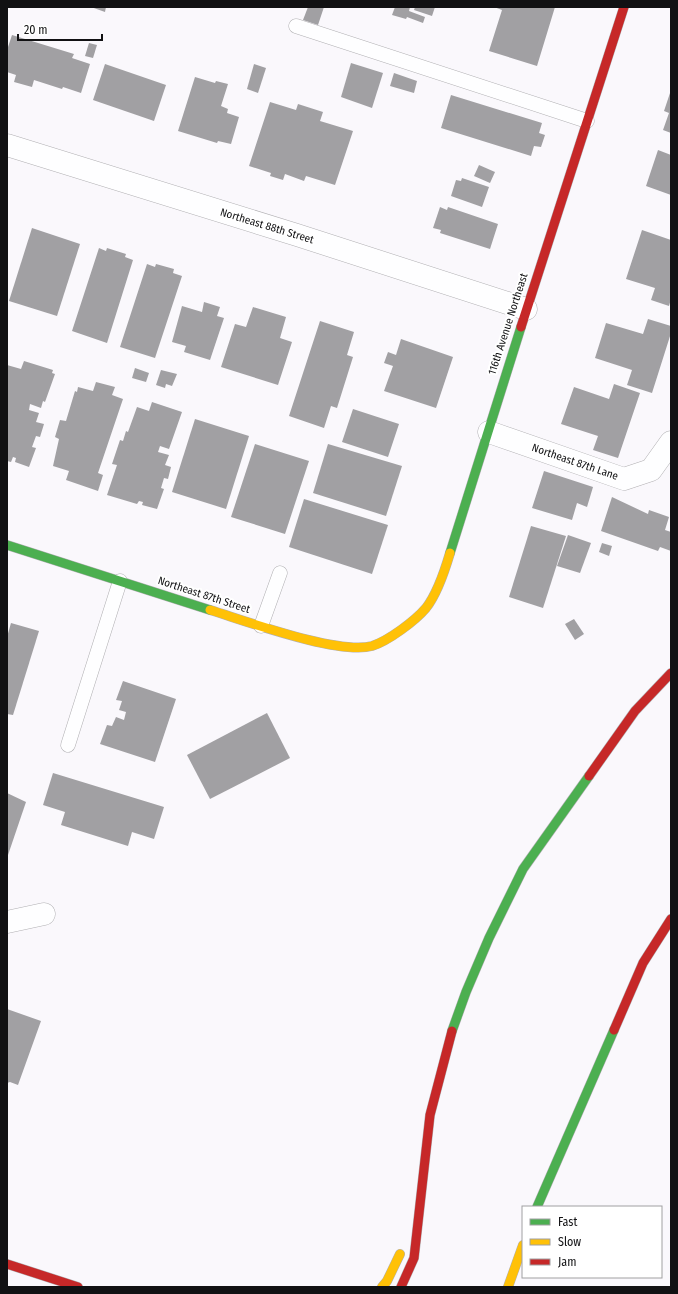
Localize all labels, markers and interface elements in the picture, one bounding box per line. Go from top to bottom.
scale bar [18,16,102,42]
text: 20 m [24,23,48,37]
street label: Northeast 88th Street [219,206,316,247]
street label: 116th Avenue Northeast [485,271,531,376]
street label: Northeast 87th Lane [530,441,620,483]
street label: Northeast 87th Street [156,574,252,616]
legend [522,1206,662,1278]
text: Fast [558,1215,577,1229]
text: Slow [558,1235,581,1249]
text: Jam [558,1255,576,1269]

